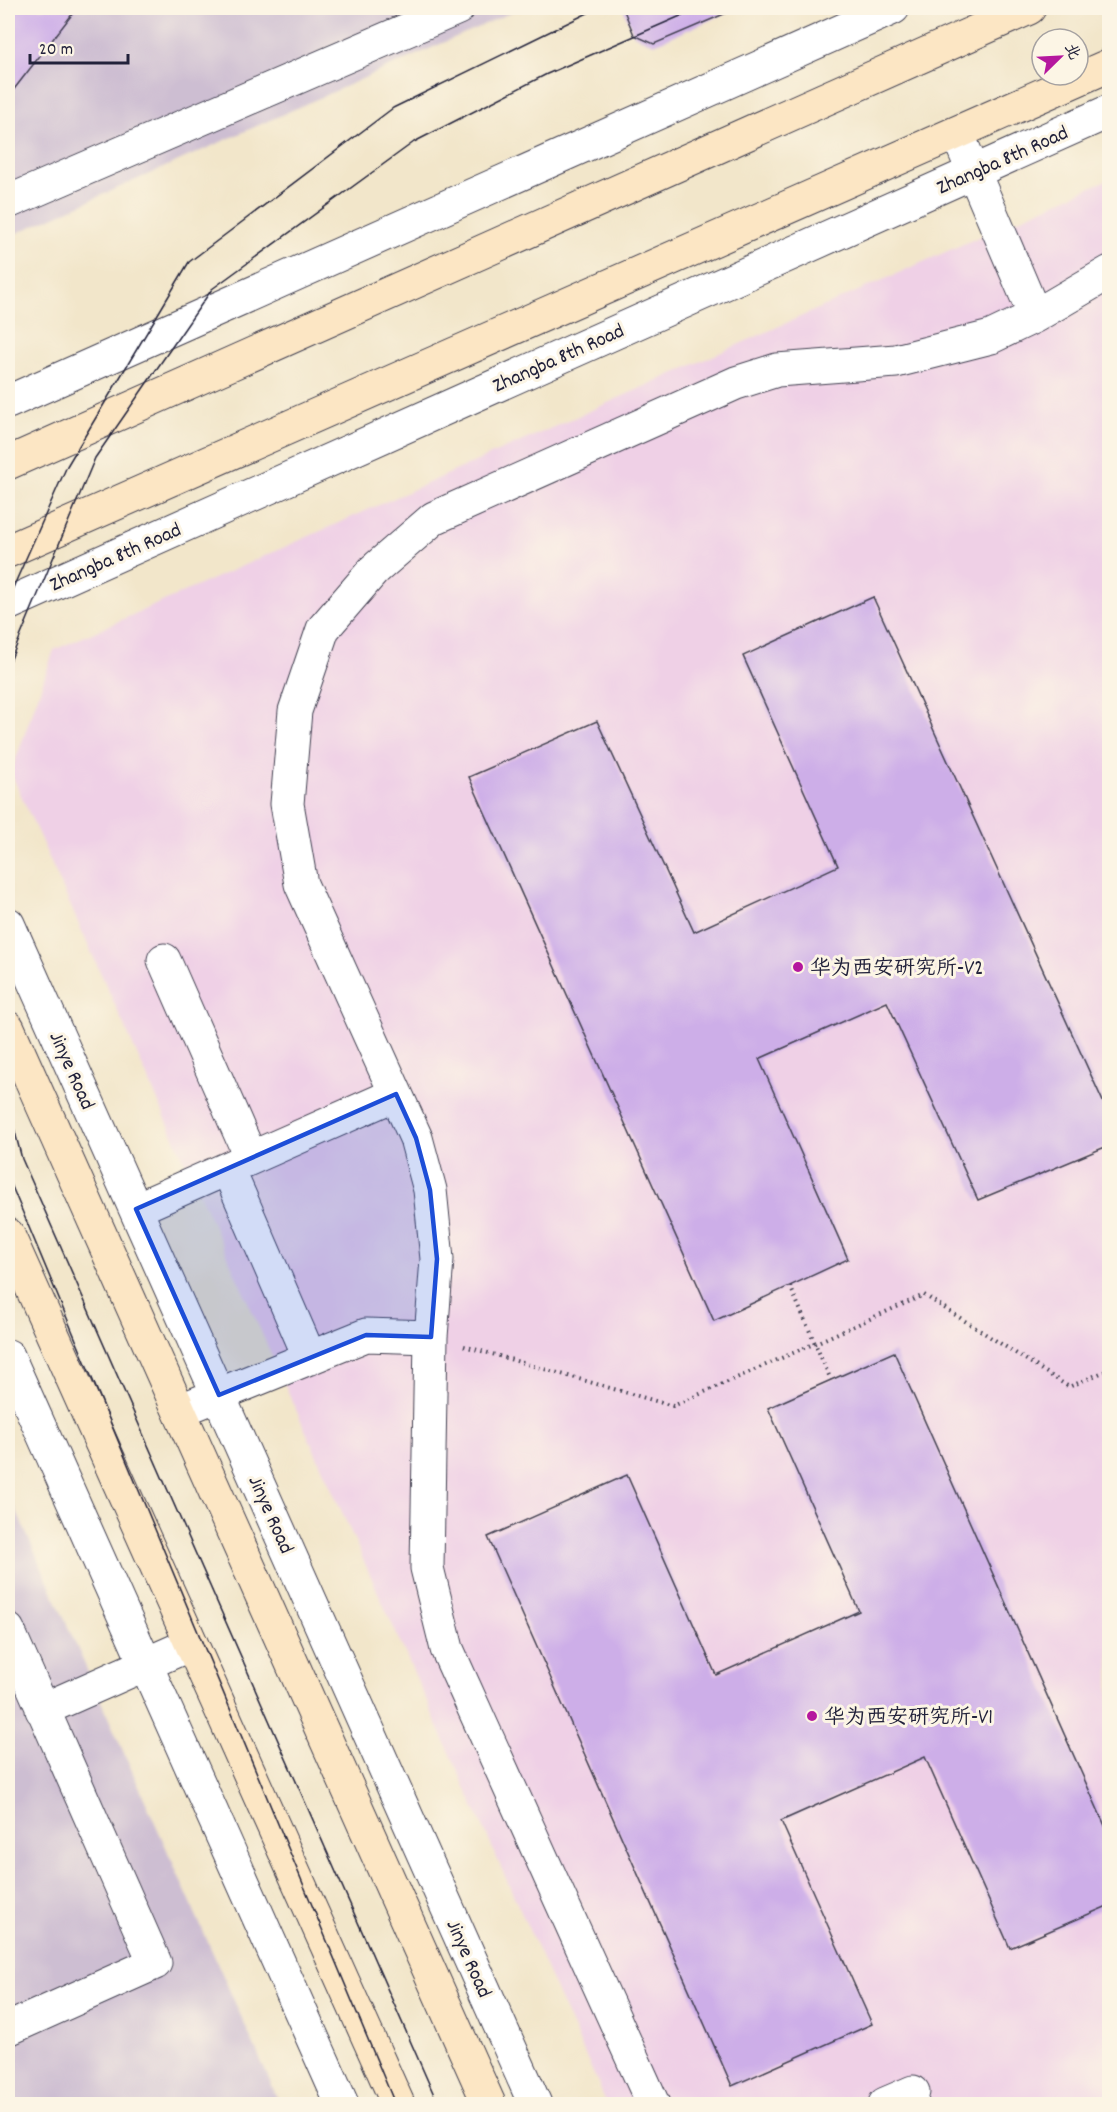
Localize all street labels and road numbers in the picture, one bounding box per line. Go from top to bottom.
street label: Zhangba 8th Road [933,119,1074,204]
street label: Zhangba 8th Road [489,317,630,402]
street label: Zhangba 8th Road [46,516,187,601]
street label: Jinye Road [40,1027,101,1115]
street label: Jinye Road [239,1471,300,1559]
street label: Jinye Road [437,1915,498,2003]

